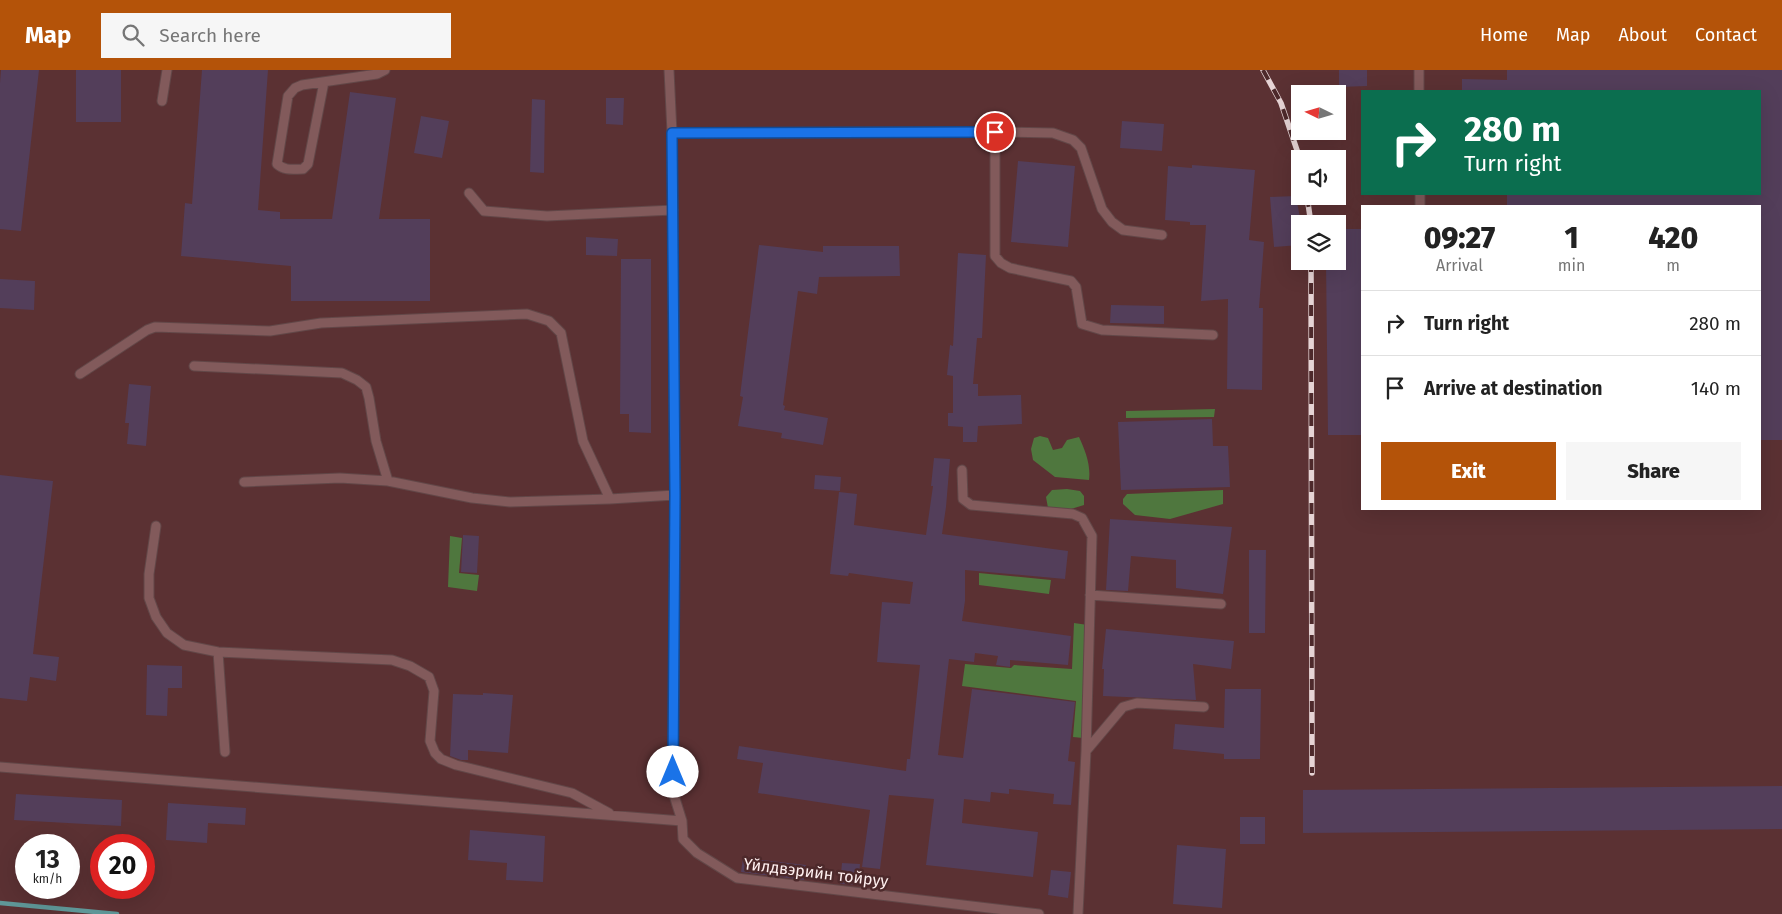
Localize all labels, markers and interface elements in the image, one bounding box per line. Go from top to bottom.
search box [101,13,451,58]
text: Map [25,21,71,49]
icon: search [119,21,147,49]
text: Search here [159,24,261,47]
text: Home [1480,24,1528,46]
text: Map [1556,24,1590,46]
text: About [1618,24,1667,46]
text: Contact [1695,24,1757,46]
north arrow [1291,85,1346,140]
map controls [1291,85,1346,270]
text: 280 m [1464,108,1561,150]
icon: right [1381,110,1446,175]
pin [974,111,1016,153]
icon: arrive [981,118,1009,146]
button: sound [1291,150,1346,205]
text: Turn right [1464,150,1561,177]
button: layers [1291,215,1346,270]
text: 09:27 [1424,220,1495,256]
text: 1 [1565,220,1579,256]
text: 420 [1648,220,1698,256]
text: Arrival [1436,256,1483,275]
text: min [1558,256,1585,275]
text: m [1666,256,1680,275]
icon: right [1381,309,1409,337]
text: Turn right [1424,312,1509,335]
text: 280 m [1689,312,1741,335]
icon: arrive [1381,374,1409,402]
text: Arrive at destination [1424,377,1603,400]
text: 140 m [1691,377,1741,400]
button: Exit [1381,442,1556,500]
button: Share [1566,442,1741,500]
position arrow [646,745,698,797]
speed limit sign: 20 [90,834,155,899]
text: 13 [35,845,60,875]
street label: Үйлдвэрийн тойруу [743,854,889,891]
text: km/h [33,872,62,886]

